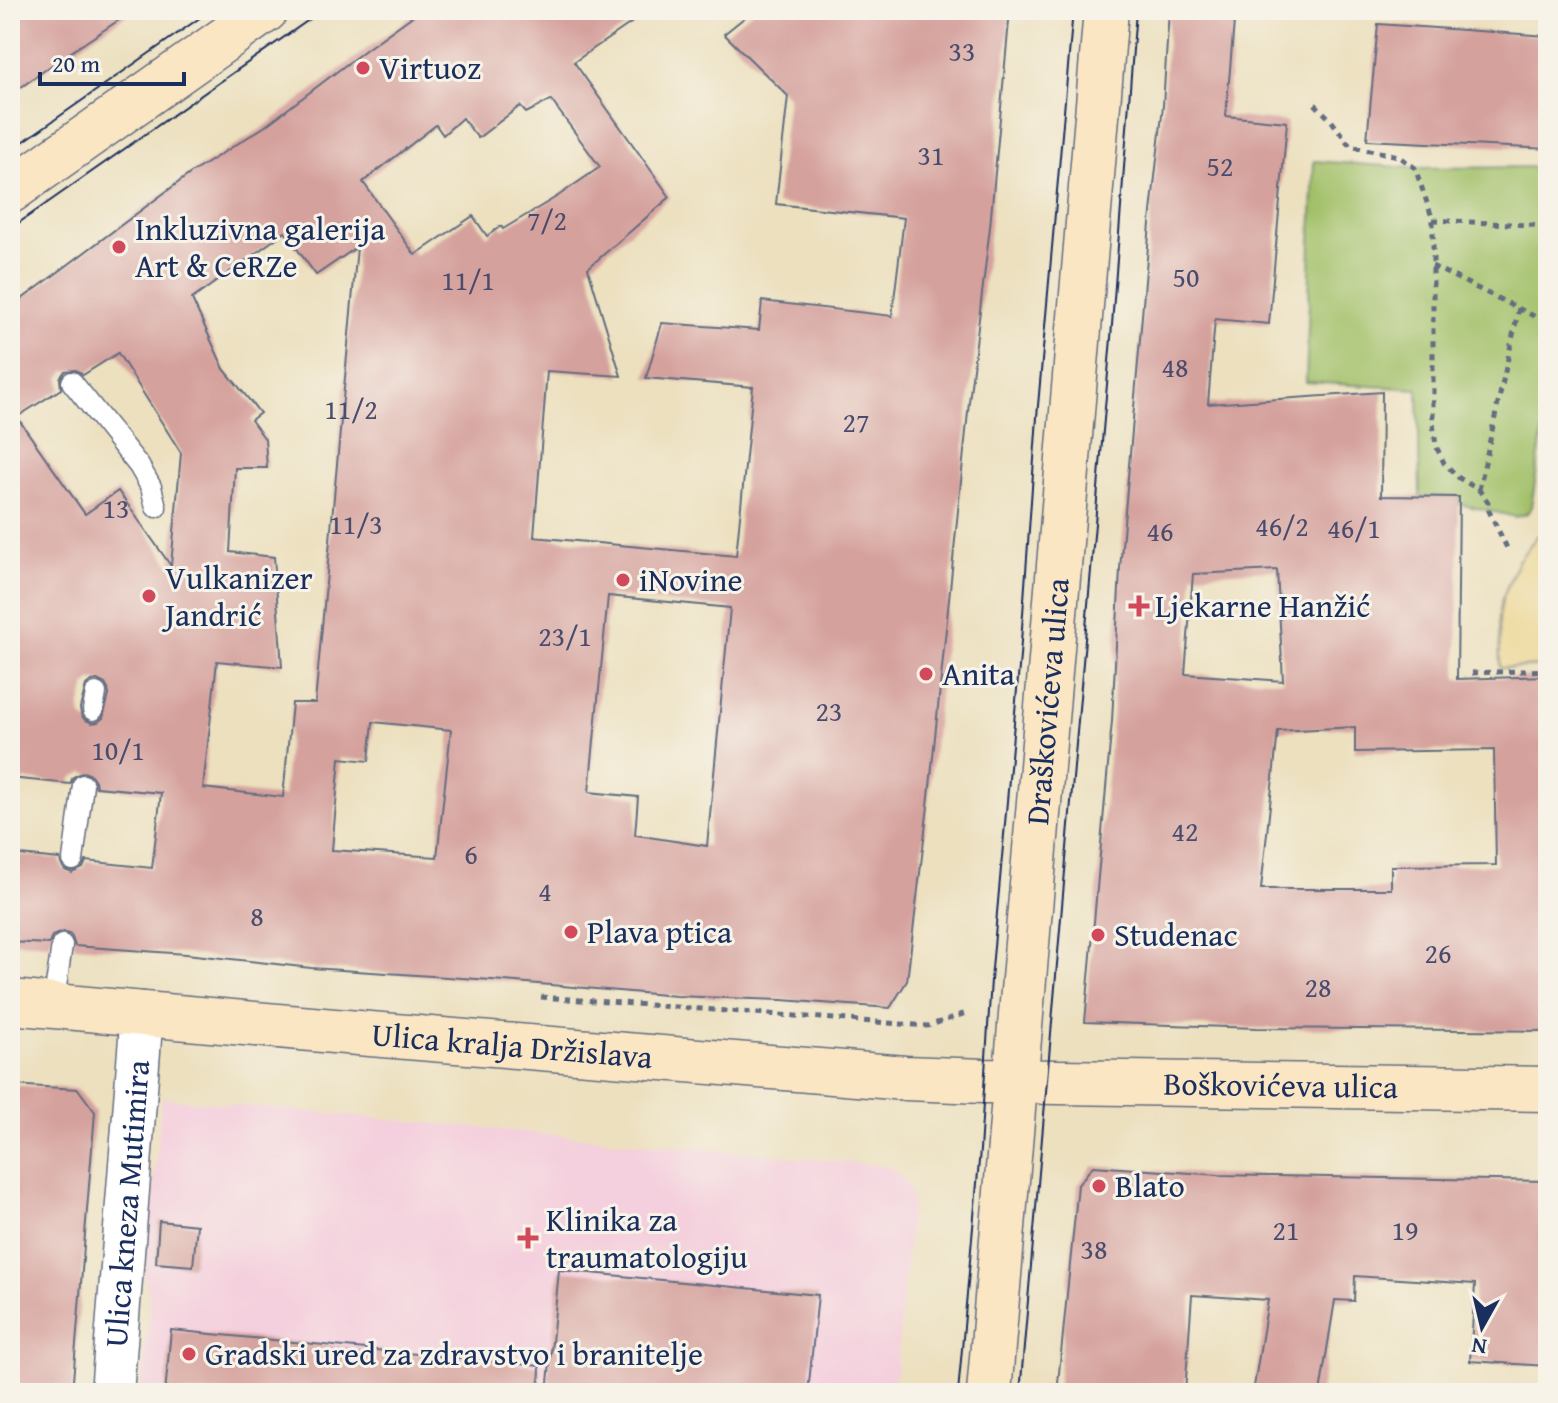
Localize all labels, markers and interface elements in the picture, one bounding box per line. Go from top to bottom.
house number: 33 [949,30,975,71]
scale bar [40,36,184,86]
place label: Virtuoz [379,44,481,91]
text: 20 m [52,46,100,81]
marker: Virtuoz [354,59,372,77]
house number: 31 [918,134,944,175]
house number: 52 [1207,145,1233,186]
house number: 7/2 [527,199,567,240]
place label: Inkluzivna galerija Art & CeRZe [135,205,385,289]
marker: Inkluzivna galerija Art & CeRZe [110,238,128,256]
house number: 50 [1173,256,1199,297]
house number: 11/1 [441,259,495,300]
house number: 48 [1162,346,1188,387]
house number: 11/2 [324,388,378,429]
house number: 27 [843,401,869,442]
house number: 13 [103,487,129,528]
house number: 11/3 [329,503,383,544]
house number: 46/2 [1255,505,1309,546]
house number: 46/1 [1327,507,1381,548]
house number: 46 [1147,510,1173,551]
place label: Vulkanizer Jandrić [161,554,313,638]
place label: iNovine [639,556,743,603]
marker: iNovine [614,571,632,589]
street label: Draškovićeva ulica [1013,576,1081,827]
place label: Ljekarne Hanžić [1155,582,1370,629]
marker: Vulkanizer Jandrić [140,587,158,605]
marker: Ljekarne Hanžić [1130,597,1148,615]
house number: 23/1 [538,615,592,656]
place label: Anita [942,650,1015,697]
marker: Anita [917,665,935,683]
house number: 23 [816,690,842,731]
house number: 10/1 [91,729,145,770]
house number: 42 [1172,810,1198,851]
house number: 6 [464,833,478,874]
house number: 4 [538,870,552,911]
house number: 8 [250,895,264,936]
place label: Plava ptica [587,908,732,955]
place label: Studenac [1114,911,1238,958]
marker: Plava ptica [562,923,580,941]
marker: Studenac [1089,926,1107,944]
house number: 26 [1425,932,1451,973]
house number: 28 [1305,966,1331,1007]
street label: Ulica kralja Držislava [370,1010,654,1080]
street label: Ulica kneza Mutimira [92,1058,161,1349]
street label: Boškovićeva ulica [1163,1060,1398,1110]
place label: Blato [1115,1162,1185,1209]
marker: Blato [1090,1177,1108,1195]
place label: Klinika za traumatologiju [546,1196,748,1280]
house number: 21 [1273,1209,1299,1250]
house number: 19 [1392,1209,1418,1250]
marker: Klinika za traumatologiju [517,1227,539,1249]
house number: 38 [1081,1228,1107,1269]
north arrow [1442,1287,1522,1367]
place label: Gradski ured za zdravstvo i branitelje [205,1330,703,1377]
text: N [1469,1330,1489,1364]
marker: Gradski ured za zdravstvo i branitelje [180,1345,198,1363]

